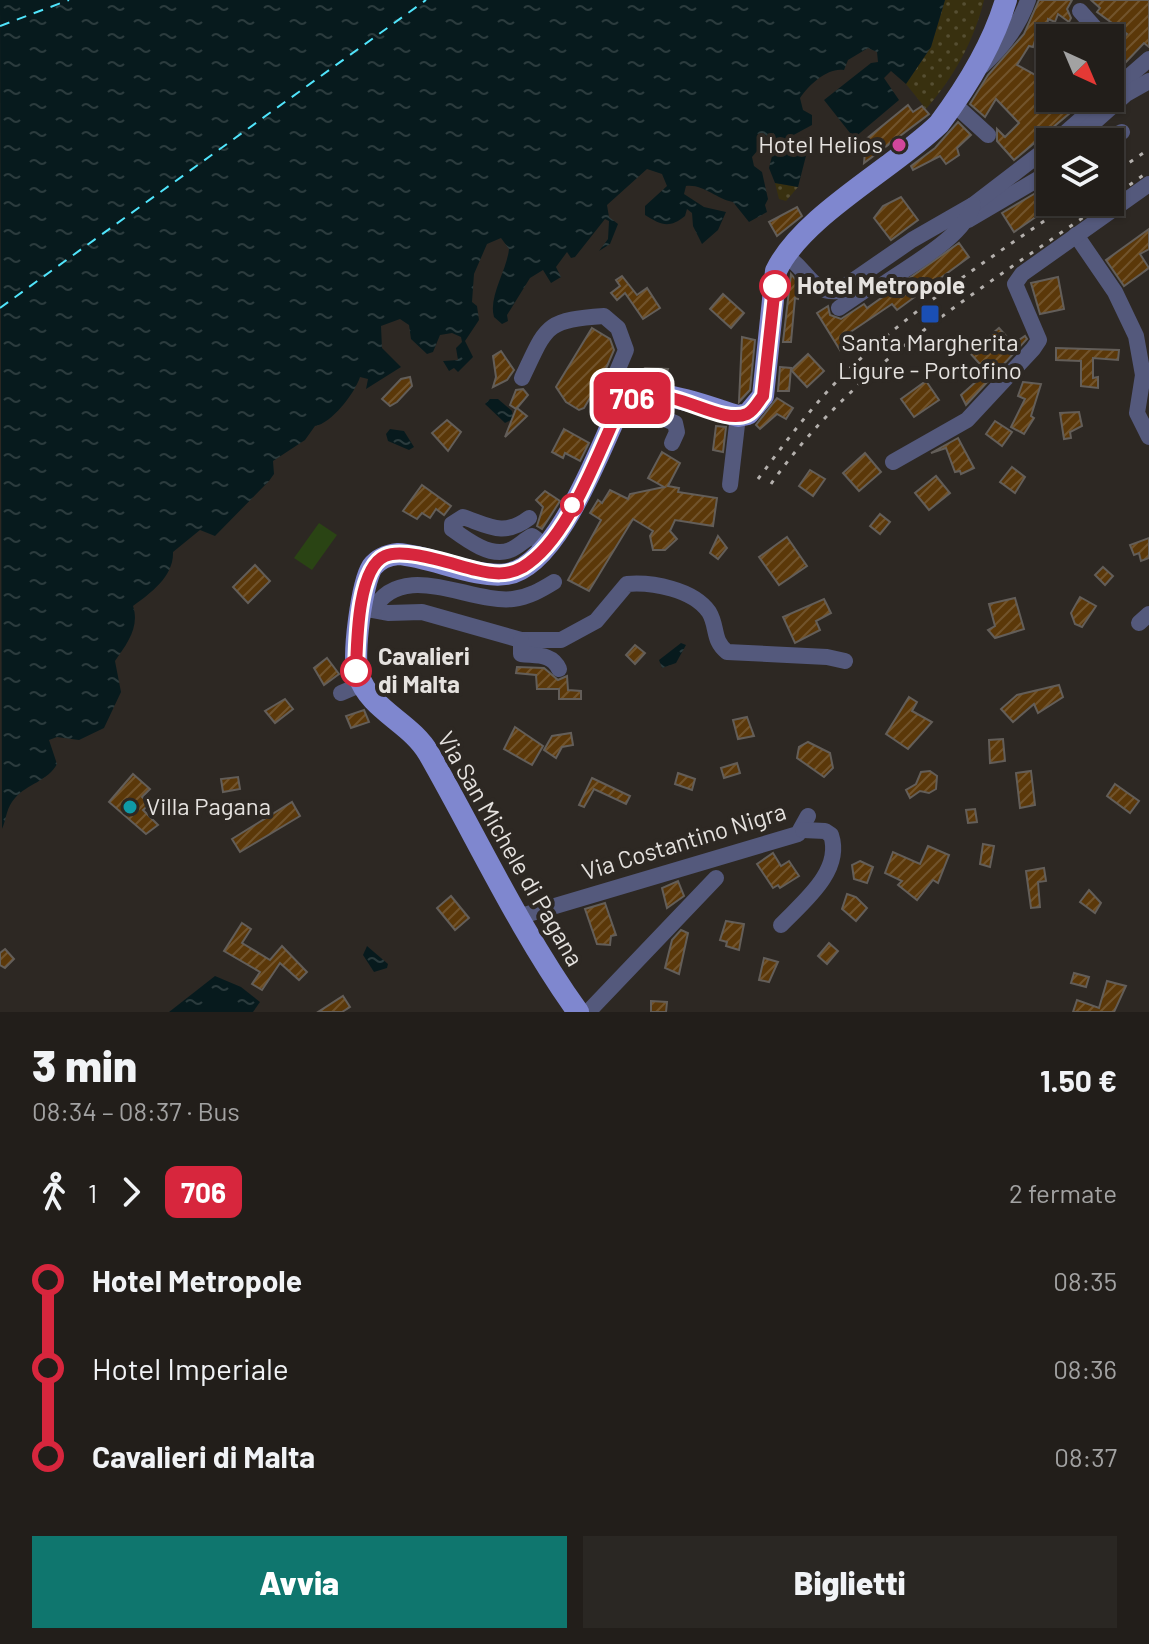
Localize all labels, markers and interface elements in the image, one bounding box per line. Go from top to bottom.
north arrow [1036,24,1124,112]
map controls [1036,24,1124,216]
button: layers [1036,128,1124,216]
place label: Hotel Helios [758,129,883,158]
marker: Hotel Helios [890,136,908,154]
place label: Hotel Metropole [797,270,965,299]
marker: Hotel Metropole [760,271,790,301]
marker: Santa Margherita Ligure - Portofino [919,303,941,325]
place label: Santa Margherita Ligure - Portofino [838,327,1022,384]
line badge: 706 [586,372,678,424]
text: 706 [610,381,654,415]
unlabelled marker [561,494,583,516]
place label: Cavalieri di Malta [378,641,470,698]
marker: Cavalieri di Malta [341,656,371,686]
street label: Via San Michele di Pagana [432,726,590,971]
place label: Villa Pagana [146,791,271,820]
street label: Via Costantino Nigra [578,796,789,885]
marker: Villa Pagana [121,798,139,816]
text: 3 min [32,1038,137,1091]
text: 1.50 € [1040,1062,1117,1098]
text: 08:34 – 08:37 · Bus [32,1095,240,1126]
icon: walk [32,1170,76,1214]
icon: forward [109,1170,153,1214]
text: 706 [181,1175,226,1209]
text: 1 [88,1177,97,1208]
text: 2 fermate [1009,1177,1117,1208]
text: Hotel Metropole [92,1262,302,1298]
text: 08:35 [1053,1265,1117,1296]
text: Hotel Imperiale [92,1350,289,1386]
text: 08:36 [1053,1353,1117,1384]
text: Cavalieri di Malta [92,1438,315,1474]
text: 08:37 [1054,1441,1117,1472]
button: Avvia [32,1536,567,1628]
button: Biglietti [583,1536,1117,1628]

